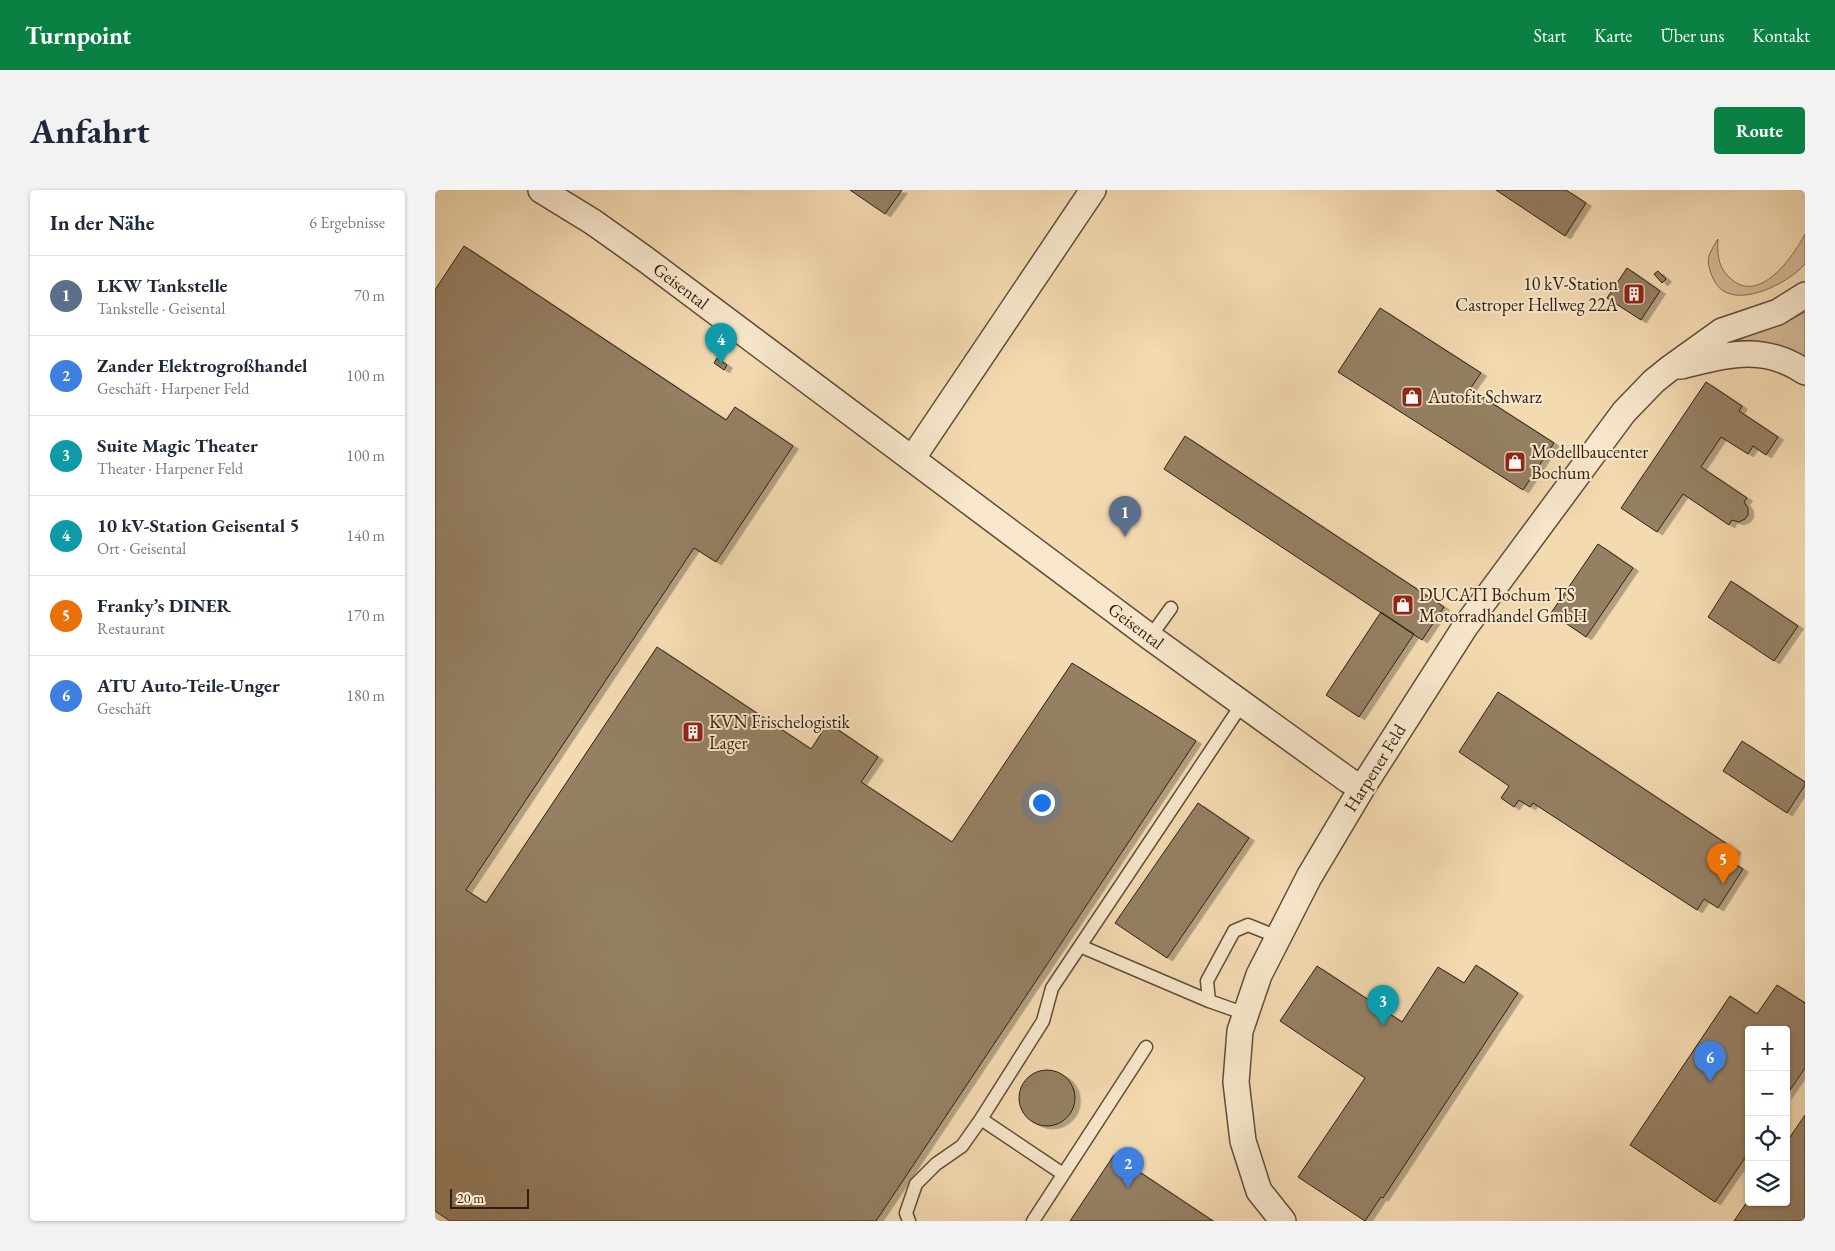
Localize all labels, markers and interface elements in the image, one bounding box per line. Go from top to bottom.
text: Turnpoint [25,20,131,51]
text: Start [1533,24,1566,47]
text: Karte [1594,24,1632,47]
text: Über uns [1660,24,1724,47]
text: Kontakt [1752,24,1810,47]
button: Route [1714,107,1805,154]
text: Anfahrt [30,108,150,153]
text: In der Nähe [50,209,155,236]
text: 6 Ergebnisse [309,212,385,233]
street label: Geisental [649,257,714,314]
place label: 10 kV-Station Castroper Hellweg 22A [1455,272,1619,316]
text: LKW Tankstelle [97,273,228,298]
building icon: 10 kV-Station Castroper Hellweg 22A [1622,282,1646,306]
text: 1 [62,285,70,306]
text: 70 m [354,285,385,306]
text: Tankstelle · Geisental [97,298,225,319]
pin: 4 [705,323,737,364]
text: Zander Elektrogroßhandel [97,353,307,378]
text: 2 [62,365,70,386]
text: 100 m [346,365,385,386]
text: Geschäft · Harpener Feld [97,378,249,399]
shop icon: Autofit Schwarz [1400,385,1424,409]
place label: Autofit Schwarz [1427,385,1542,408]
text: Suite Magic Theater [97,433,258,458]
place label: Modellbaucenter Bochum [1531,440,1648,484]
text: 3 [62,445,70,466]
text: 100 m [346,445,385,466]
shop icon: Modellbaucenter Bochum [1503,450,1527,474]
text: Theater · Harpener Feld [97,458,243,479]
pin: 1 [1109,496,1141,537]
text: 10 kV-Station Geisental 5 [97,513,300,538]
text: 4 [62,525,70,546]
text: 140 m [346,525,385,546]
text: Ort · Geisental [97,538,186,559]
place label: DUCATI Bochum TS Motorradhandel GmbH [1419,583,1588,627]
text: Franky’s DINER [97,593,231,618]
shop icon: DUCATI Bochum TS Motorradhandel GmbH [1391,593,1415,617]
street label: Geisental [1104,597,1169,654]
text: 5 [62,605,70,626]
text: 170 m [346,605,385,626]
text: Restaurant [97,618,165,639]
text: ATU Auto-Teile-Unger [97,673,280,698]
text: 6 [62,685,70,706]
text: 180 m [346,685,385,706]
text: Geschäft [97,698,151,719]
place label: KVN Frischelogistik Lager [709,710,851,754]
street label: Harpener Feld [1338,719,1411,816]
building icon: KVN Frischelogistik Lager [681,720,705,744]
your location [1029,790,1055,816]
pin: 5 [1707,843,1739,884]
pin: 3 [1367,985,1399,1026]
map controls [1745,1026,1790,1206]
button: + [1745,1026,1790,1071]
pin: 6 [1694,1041,1726,1082]
button: − [1745,1071,1790,1116]
button: locate [1745,1116,1790,1161]
pin: 2 [1112,1147,1144,1188]
button: layers [1745,1161,1790,1206]
scale bar [450,1186,529,1209]
text: 20 m [457,1189,484,1207]

